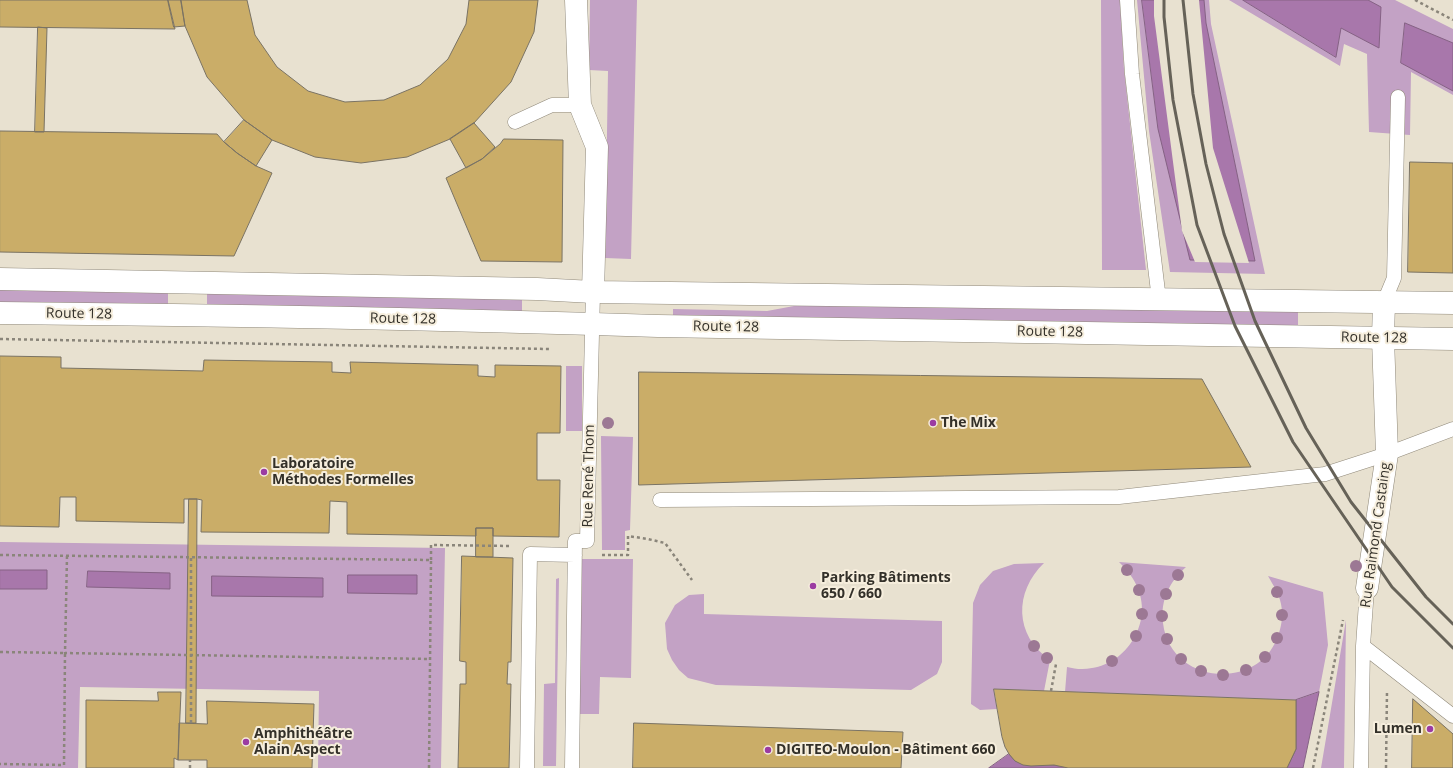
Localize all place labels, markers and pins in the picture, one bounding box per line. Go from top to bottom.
place label: The Mix [941,415,996,431]
marker: The Mix [928,418,938,428]
place label: Laboratoire Méthodes Formelles [272,456,414,488]
marker: Laboratoire Méthodes Formelles [259,467,269,477]
place label: Parking Bâtiments 650 / 660 [821,570,951,602]
marker: Parking Bâtiments 650 / 660 [808,581,818,591]
place label: Lumen [1374,721,1422,737]
marker: Lumen [1425,724,1435,734]
place label: Amphithéâtre Alain Aspect [254,726,352,758]
marker: Amphithéâtre Alain Aspect [241,737,251,747]
place label: DIGITEO-Moulon - Bâtiment 660 [776,742,996,758]
marker: DIGITEO-Moulon - Bâtiment 660 [763,745,773,755]

